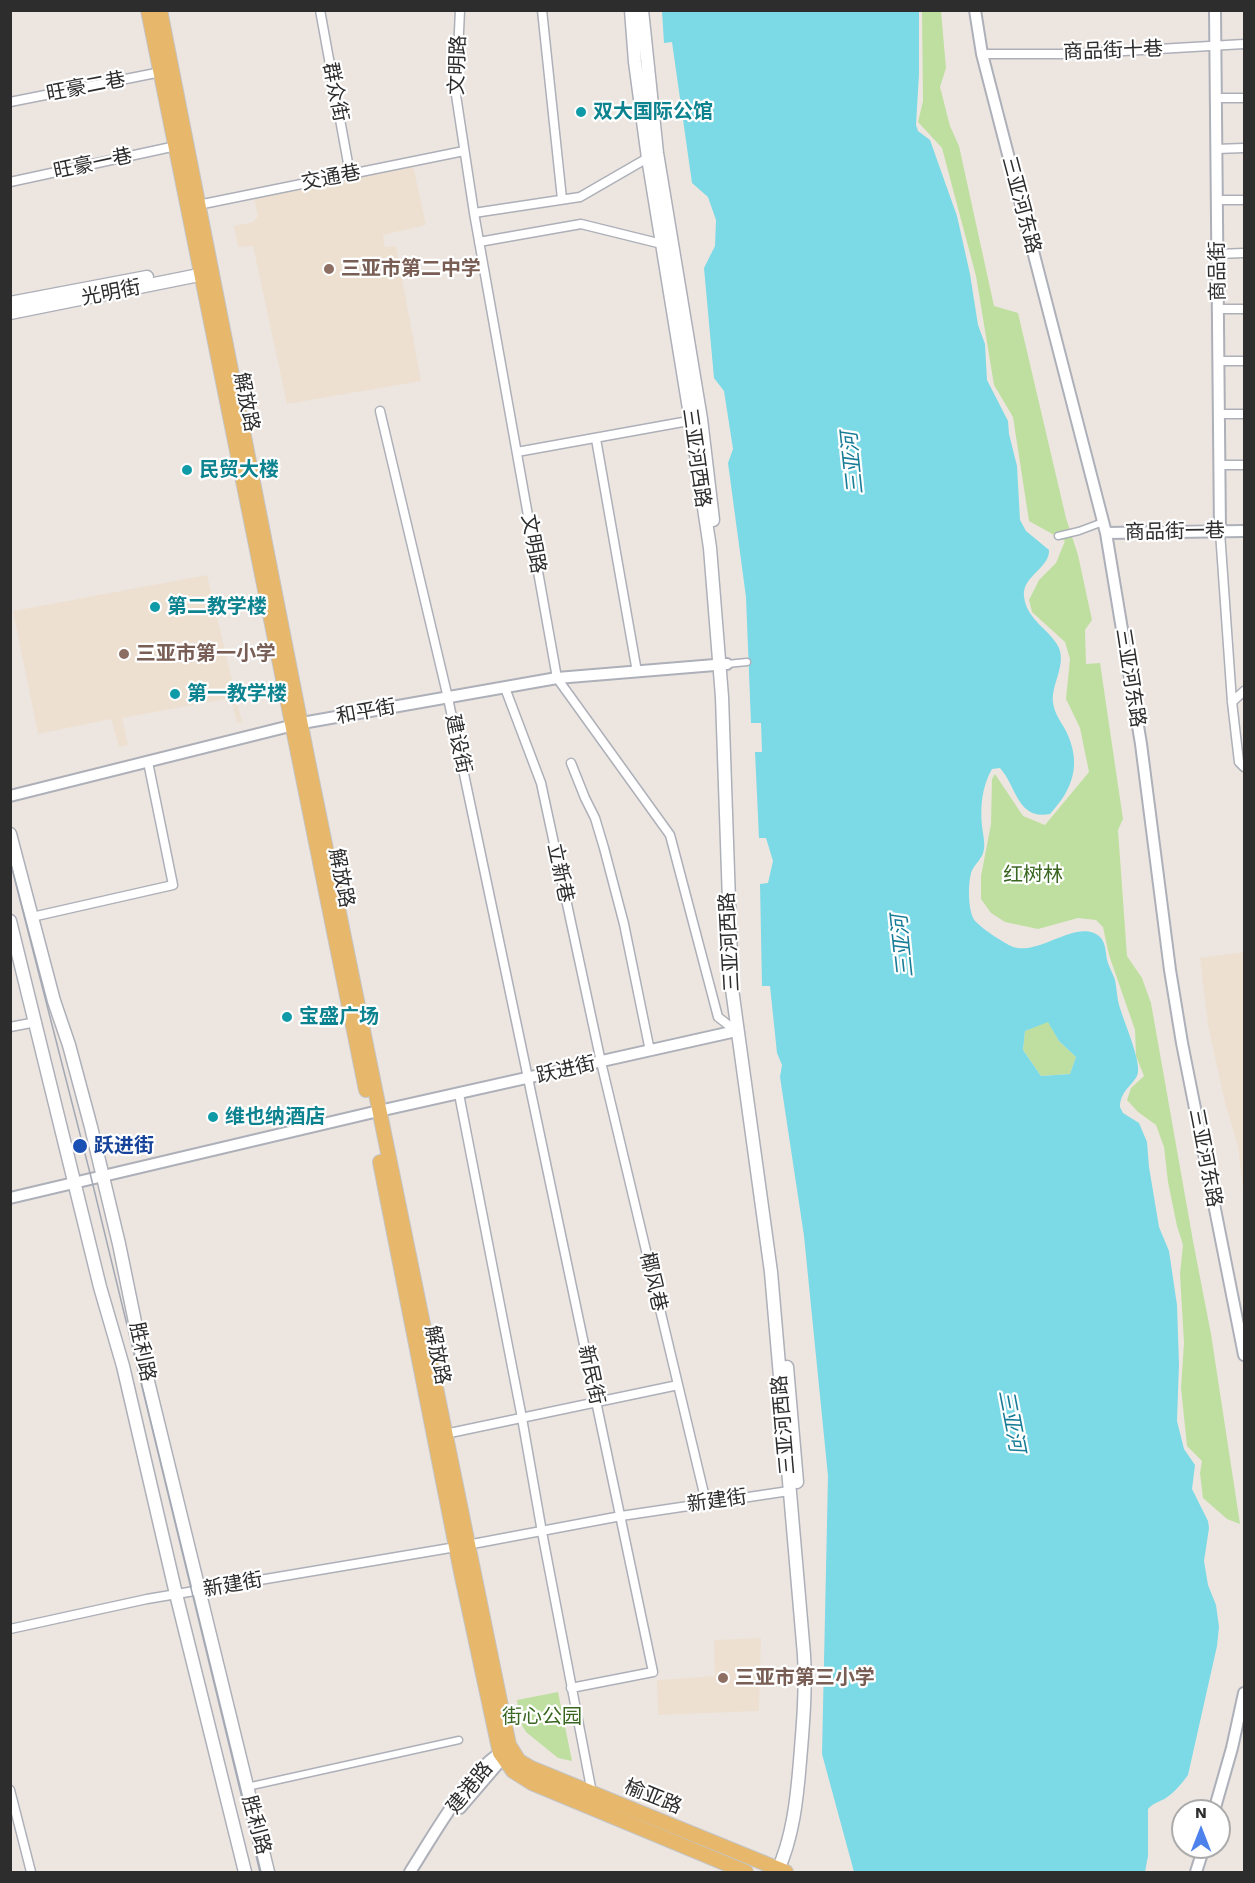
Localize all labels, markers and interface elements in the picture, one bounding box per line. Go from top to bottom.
street label: 文明路 [445,35,471,95]
street label: 商品街十巷 [1063,37,1163,65]
street label: 群众街 [317,60,353,124]
street label: 旺豪二巷 [44,68,128,106]
place label: 双大国际公馆 [593,100,713,124]
marker: 双大国际公馆 [574,105,588,119]
street label: 旺豪一巷 [51,144,135,184]
street label: 三亚河东路 [996,154,1046,256]
street label: 交通巷 [299,160,363,196]
street label: 商品街 [1205,241,1231,301]
place label: 三亚市第二中学 [341,257,481,281]
marker: 三亚市第二中学 [322,262,336,276]
street label: 光明街 [79,275,143,311]
street label: 解放路 [228,370,264,434]
street label: 三亚河西路 [677,407,715,509]
water label: 三亚河 [837,430,869,496]
place label: 民贸大楼 [199,458,279,482]
marker: 民贸大楼 [180,463,194,477]
street label: 文明路 [516,512,550,576]
street label: 商品街一巷 [1125,519,1225,545]
place label: 第二教学楼 [167,595,267,619]
marker: 第二教学楼 [148,600,162,614]
street label: 三亚河东路 [1110,627,1150,729]
place label: 三亚市第一小学 [136,642,276,666]
marker: 三亚市第一小学 [117,647,131,661]
place label: 第一教学楼 [187,682,287,706]
marker: 第一教学楼 [168,687,182,701]
street label: 和平街 [334,695,398,729]
street label: 建设街 [440,712,476,776]
street label: 立新巷 [542,841,578,905]
street label: 解放路 [323,846,359,910]
park label: 红树林 [1003,863,1063,887]
street label: 三亚河西路 [715,891,745,993]
water label: 三亚河 [887,913,919,979]
place label: 宝盛广场 [299,1005,379,1029]
marker: 宝盛广场 [280,1010,294,1024]
street label: 跃进街 [534,1052,598,1088]
place label: 维也纳酒店 [225,1105,325,1129]
street label: 三亚河东路 [1184,1107,1226,1209]
marker: 维也纳酒店 [206,1110,220,1124]
place label: 跃进街 [94,1134,154,1158]
marker: 跃进街 [71,1137,89,1155]
street label: 椰风巷 [635,1250,671,1314]
street label: 胜利路 [124,1320,160,1384]
street label: 解放路 [419,1323,455,1387]
street label: 新民街 [573,1343,609,1407]
street label: 三亚河西路 [768,1374,800,1476]
water label: 三亚河 [993,1388,1029,1454]
street label: 新建街 [686,1485,748,1517]
street label: 新建街 [201,1568,265,1602]
place label: 三亚市第三小学 [735,1666,875,1690]
marker: 三亚市第三小学 [716,1671,730,1685]
park label: 街心公园 [502,1705,582,1729]
street label: 建港路 [442,1757,498,1819]
street label: 榆亚路 [621,1775,685,1819]
street label: 胜利路 [237,1793,275,1857]
north arrow [1171,1799,1231,1859]
text: N [1195,1803,1207,1822]

